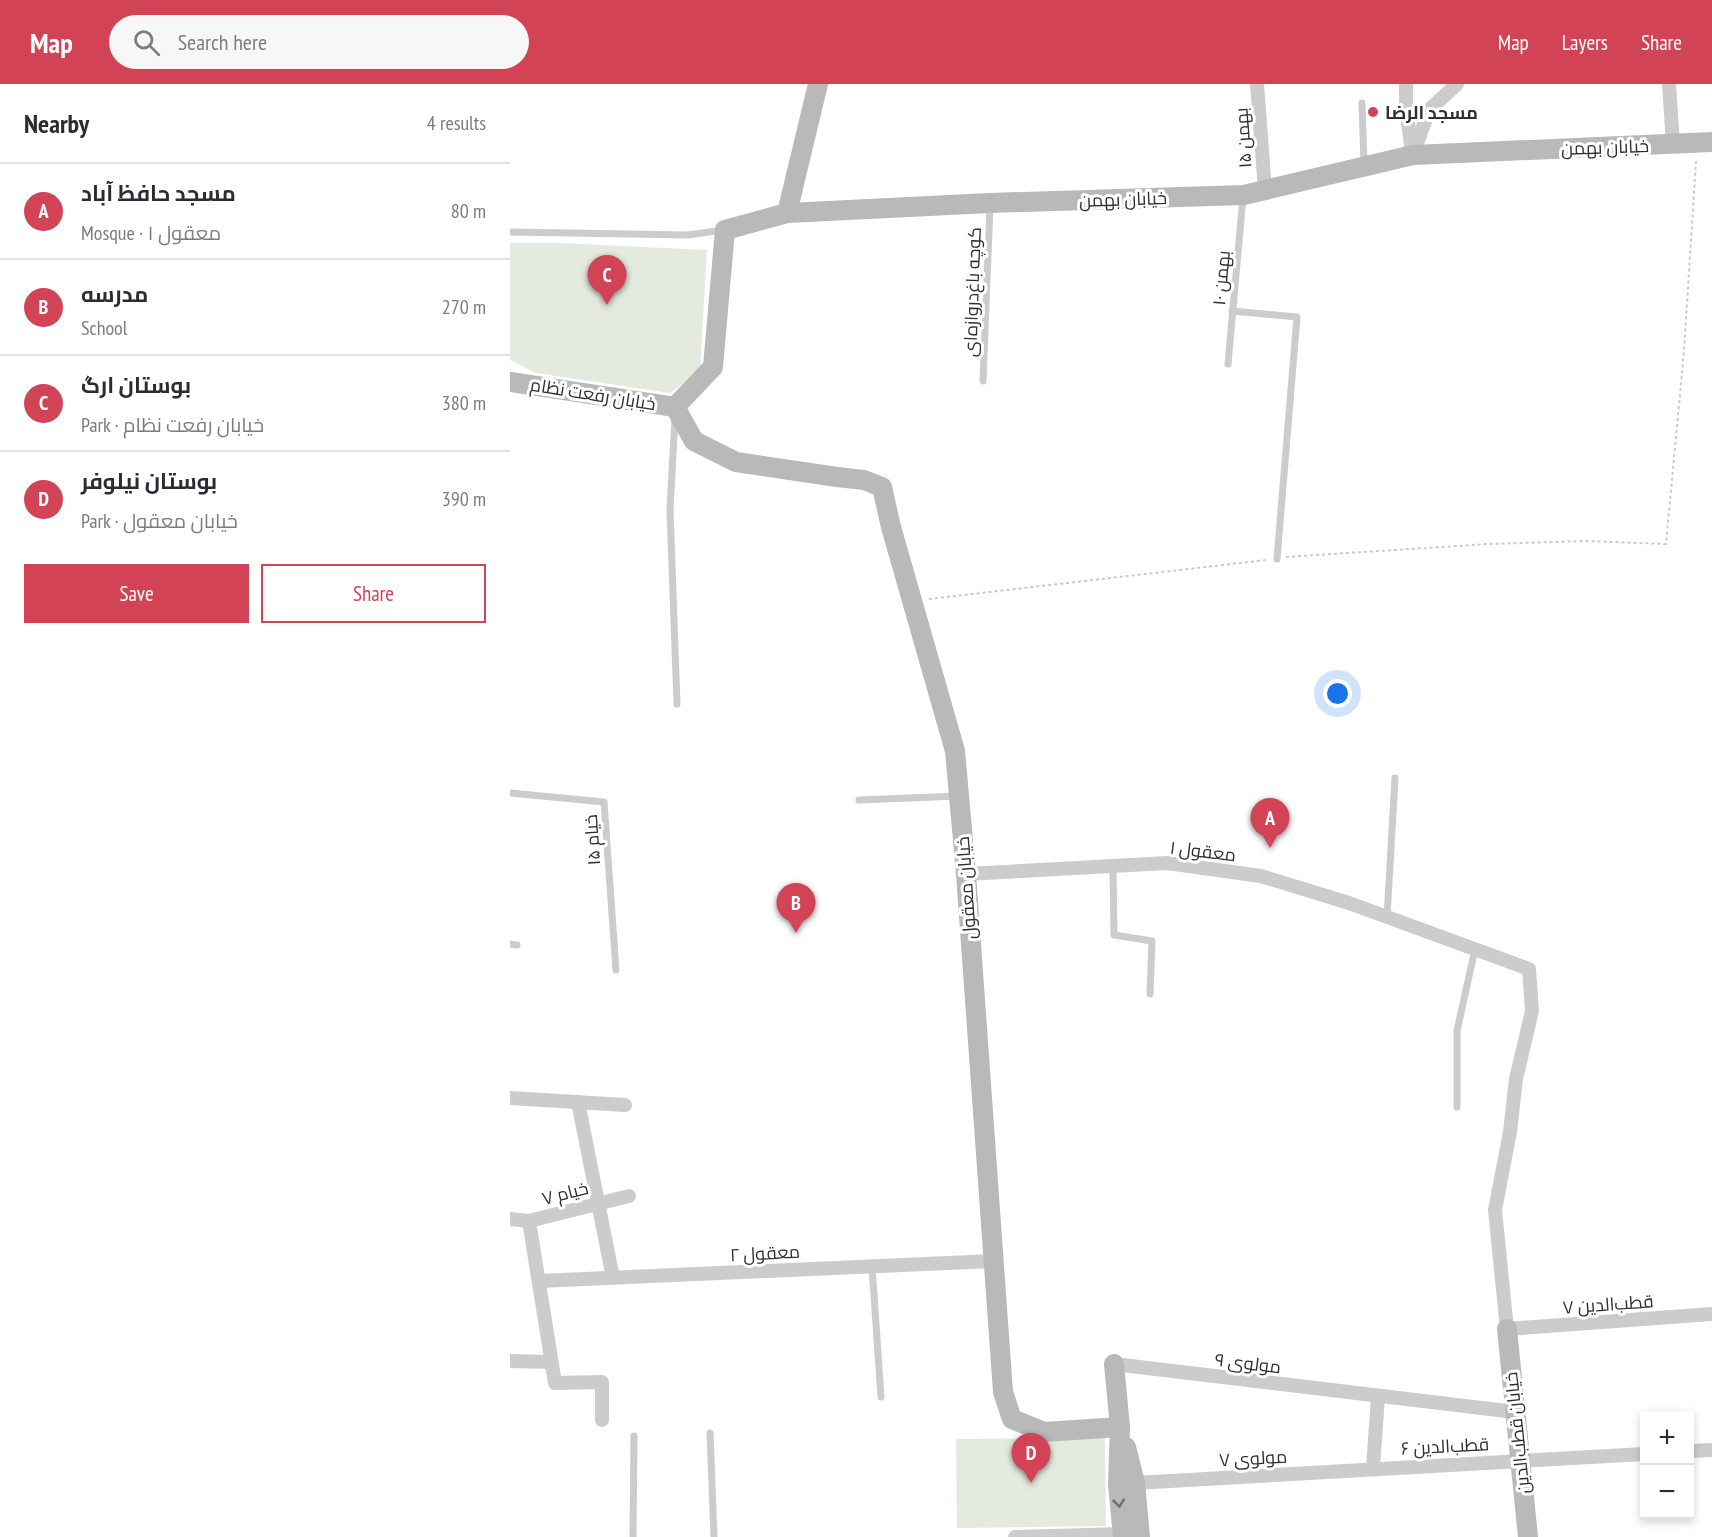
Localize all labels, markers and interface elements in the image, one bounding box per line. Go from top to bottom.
search box [109,15,529,69]
text: Map [30,24,73,61]
icon: search [130,26,163,59]
text: Search here [178,28,267,56]
text: Map [1498,29,1529,56]
text: Layers [1562,29,1608,56]
text: Share [1641,29,1682,56]
place label: مسجد الرضا [1385,101,1478,124]
marker: مسجد الرضا [1366,105,1380,119]
text: Nearby [24,107,89,140]
street label: بهمن ۱۵ [1229,107,1257,169]
text: 4 results [427,110,486,136]
street label: خیابان بهمن [1561,134,1649,160]
text: مسجد حافظ آباد [81,179,236,207]
street label: خیابان بهمن [1079,186,1167,212]
text: A [38,198,49,224]
text: 80 m [451,198,486,224]
text: Mosque · معقول ۱ [81,220,221,246]
street label: کوچه باغ‌دروازه‌ای [958,227,987,358]
street label: بهمن ۱۰ [1207,249,1235,307]
pin: C [588,256,626,305]
text: مدرسه [81,280,148,308]
text: B [39,294,48,320]
text: 270 m [442,294,486,320]
text: School [81,315,127,341]
text: بوستان ارگ [81,371,191,399]
street label: خیابان رفعت نظام [528,373,658,416]
text: C [39,390,48,416]
text: 380 m [442,390,486,416]
text: Park · خیابان رفعت نظام [81,412,264,438]
text: بوستان نیلوفر [81,467,217,495]
text: D [38,486,49,512]
text: 390 m [442,486,486,512]
text: Park · خیابان معقول [81,508,238,534]
button: Save [24,564,249,623]
button: Share [261,564,486,623]
your location [1323,679,1352,708]
pin: A [1250,798,1290,848]
street label: خیام ۱۵ [579,814,606,866]
street label: خیابان معقول [951,836,981,940]
street label: معقول ۱ [1169,836,1237,866]
pin: B [776,884,816,933]
street label: خیام ۷ [539,1176,591,1211]
street label: معقول ۲ [729,1240,801,1266]
street label: قطب‌الدین ۷ [1562,1289,1654,1319]
street label: مولوی ۹ [1214,1348,1282,1378]
street label: خیابان قطب‌الدین [1499,1371,1535,1495]
map controls [1640,1411,1694,1519]
button: + [1640,1411,1694,1465]
street label: قطب‌الدین ۶ [1400,1432,1490,1460]
pin: D [1012,1434,1050,1483]
street label: مولوی ۷ [1218,1445,1288,1471]
button: − [1640,1465,1694,1519]
one-way arrow [1113,1498,1125,1507]

